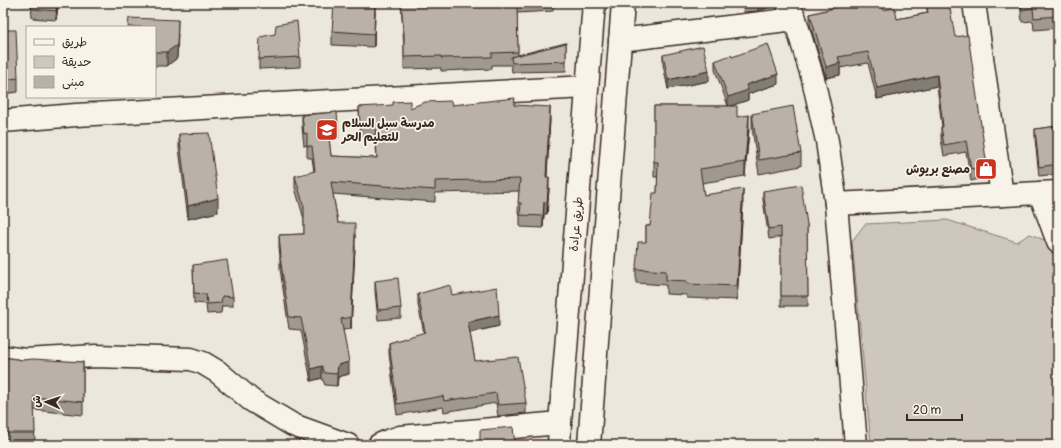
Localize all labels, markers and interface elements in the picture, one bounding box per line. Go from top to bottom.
legend [26,26,156,98]
text: طريق [62,35,87,50]
text: حديقة [62,55,91,70]
text: مبنى [62,75,85,90]
place label: مدرسة سبل السلام للتعليم الحر [341,116,435,146]
school or university icon: مدرسة سبل السلام للتعليم الحر [314,117,340,143]
shop icon: مصنع بريوش [973,156,999,182]
place label: مصنع بريوش [906,162,970,178]
street label: طريق عرادة [567,196,586,252]
north arrow [26,382,66,422]
text: ش [30,395,43,408]
scale bar [907,396,962,422]
text: 20 m [913,403,942,418]

